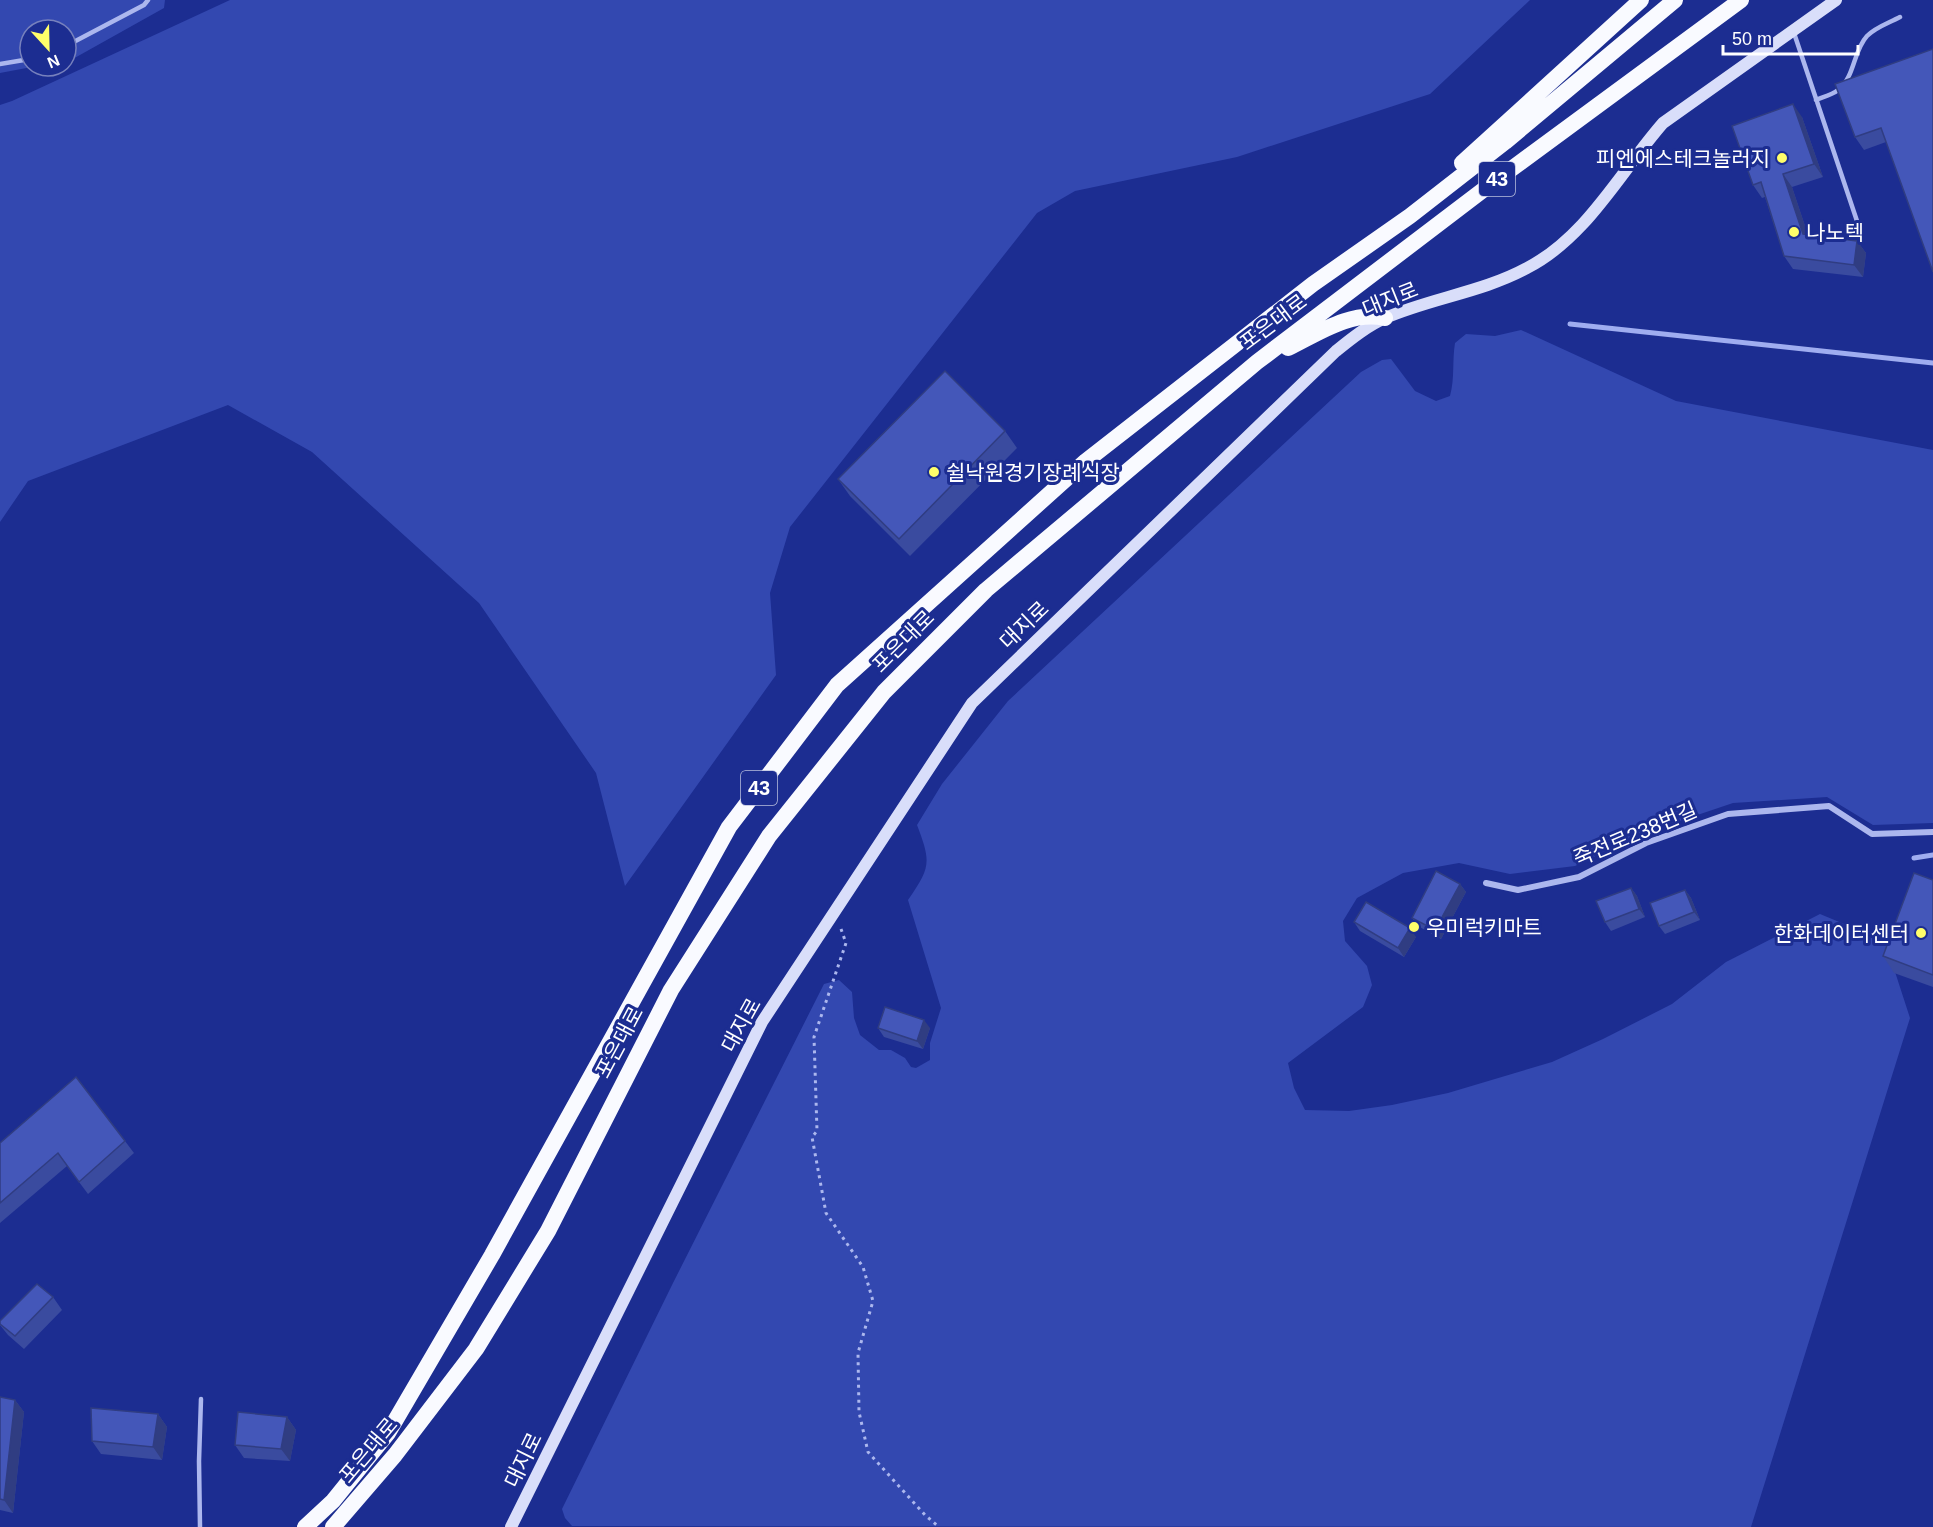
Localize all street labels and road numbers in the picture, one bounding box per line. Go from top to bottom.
road number: 43 [1479,162,1515,196]
street label: 대지로 [1359,277,1421,321]
street label: 포은대로 [1235,290,1311,354]
street label: 대지로 [995,597,1053,653]
street label: 포은대로 [868,606,938,676]
road number: 43 [741,771,777,805]
street label: 죽전로238번길 [1570,798,1700,870]
street label: 대지로 [717,994,765,1056]
street label: 포은대로 [591,1002,647,1082]
street label: 포은대로 [334,1413,402,1487]
street label: 대지로 [500,1429,546,1491]

